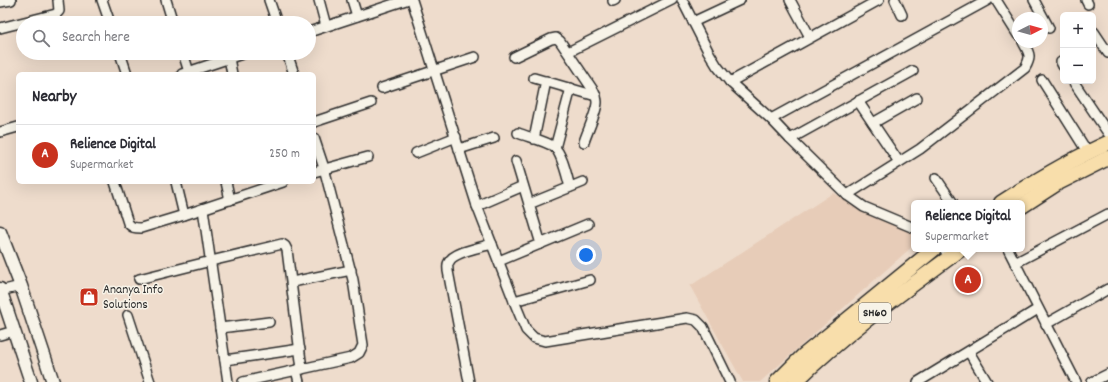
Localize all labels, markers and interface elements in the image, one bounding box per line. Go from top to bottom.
north arrow [1012,12,1048,48]
map controls [1060,12,1096,84]
button: + [1060,12,1096,48]
search box [16,16,316,60]
icon: search [30,27,52,49]
text: Search here [62,27,130,49]
button: − [1060,48,1096,84]
text: Nearby [32,86,76,110]
text: Relience Digital [70,134,156,156]
text: A [41,145,49,164]
text: 250 m [269,145,300,164]
text: Supermarket [70,156,134,175]
popup [911,200,1025,252]
text: Relience Digital [925,206,1011,228]
text: Supermarket [925,228,989,247]
your location [576,245,596,265]
pin: A [955,265,981,295]
place label: Ananya Info Solutions [103,281,163,315]
shop icon: Ananya Info Solutions [78,286,100,308]
road number: SH60 [859,303,891,323]

